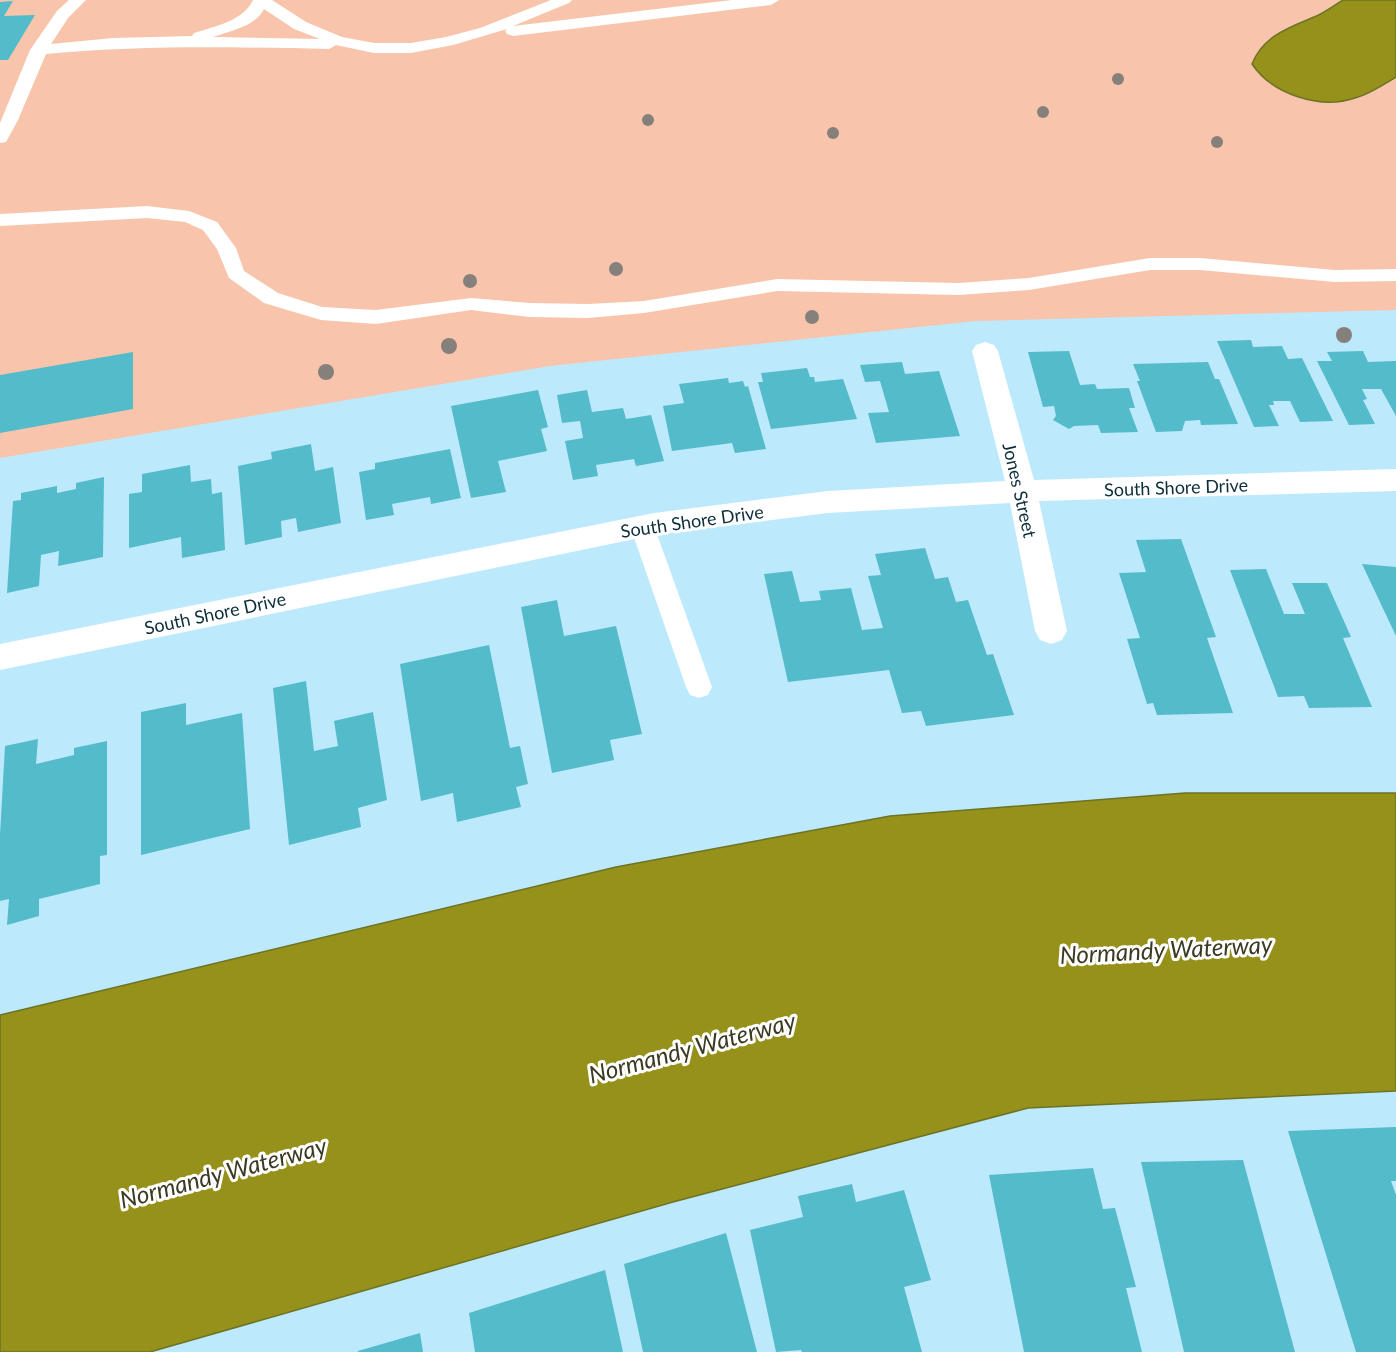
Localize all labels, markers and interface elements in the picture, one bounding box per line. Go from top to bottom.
street label: Jones Street [998,440,1042,540]
street label: South Shore Drive [1104,473,1248,501]
street label: South Shore Drive [619,500,765,542]
street label: South Shore Drive [142,587,288,639]
water label: Normandy Waterway [1059,929,1274,969]
water label: Normandy Waterway [585,1005,799,1089]
water label: Normandy Waterway [116,1130,330,1214]

